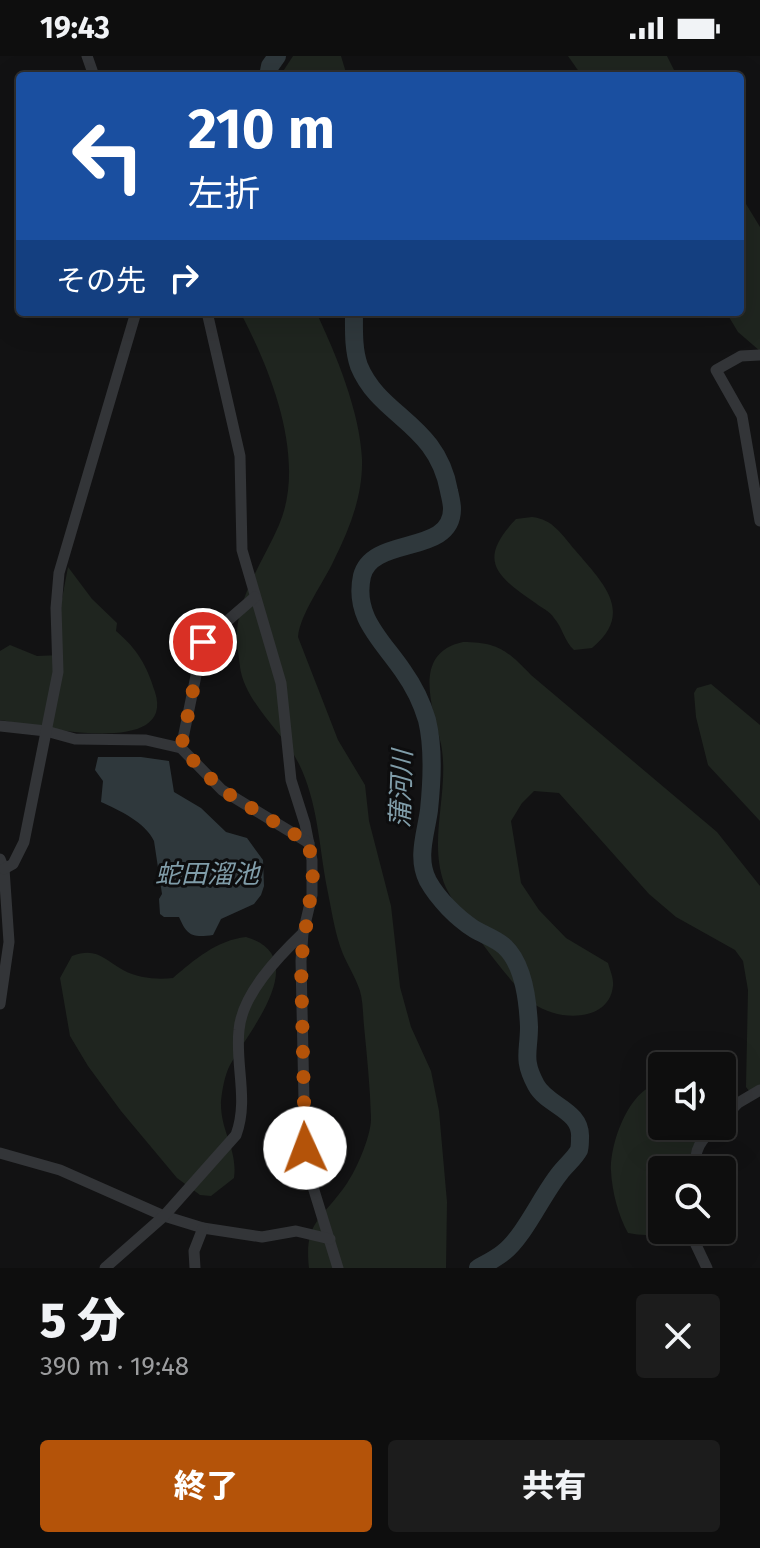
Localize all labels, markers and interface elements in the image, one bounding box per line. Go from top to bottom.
text: 19:43 [40,10,110,46]
text: 210 m [188,96,335,163]
icon: left [56,104,160,208]
text: 左折 [188,172,260,216]
icon: right [162,256,206,300]
text: その先 [56,263,146,299]
pin [169,608,237,676]
icon: arrive [181,620,225,664]
water label: 蒲河川 [385,747,418,829]
water label: 蛇田溜池 [155,859,262,890]
map controls [648,1052,736,1244]
button: sound [648,1052,736,1140]
position arrow [263,1106,347,1190]
button: search [648,1156,736,1244]
text: 5 分 [40,1292,125,1350]
button: close [636,1294,720,1378]
text: 390 m · 19:48 [40,1351,189,1382]
button: 終了 [40,1440,372,1532]
button: 共有 [388,1440,720,1532]

